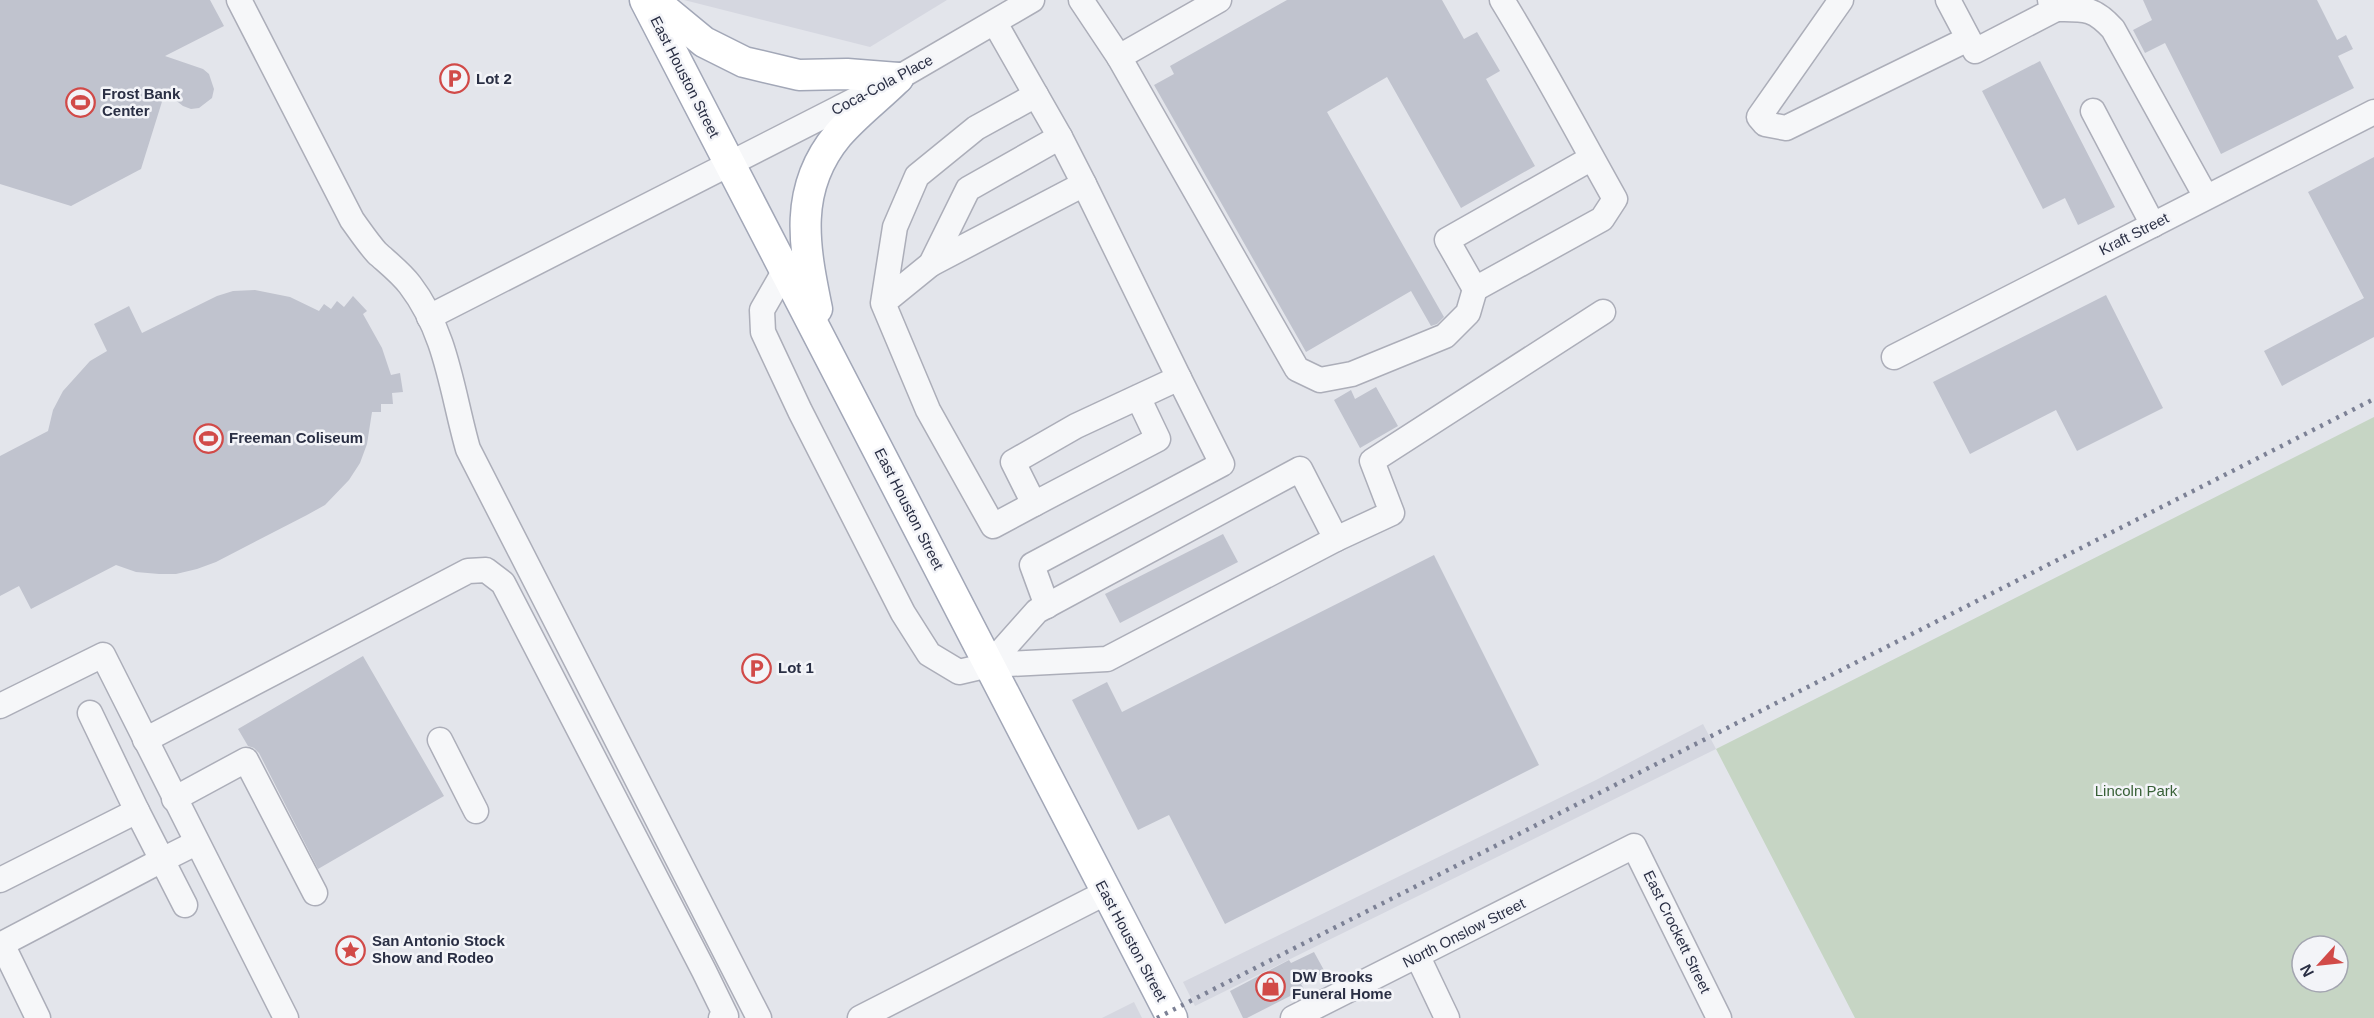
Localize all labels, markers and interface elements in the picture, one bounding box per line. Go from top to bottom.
street label: East Houston Street [647,13,724,141]
street label: Coca-Cola Place [828,51,935,118]
parking icon: Lot 2 [439,63,471,95]
place label: Lot 2 [476,70,512,87]
place label: Frost Bank Center [102,85,181,119]
sports icon: Frost Bank Center [65,87,97,119]
street label: Kraft Street [2096,208,2172,258]
sports icon: Freeman Coliseum [192,422,224,454]
place label: Freeman Coliseum [229,429,363,446]
street label: East Houston Street [871,445,948,573]
parking icon: Lot 1 [741,652,773,684]
place label: Lot 1 [778,659,814,676]
park label: Lincoln Park [2095,782,2178,799]
street label: East Crockett Street [1640,868,1715,997]
street label: East Houston Street [1092,878,1171,1005]
street label: North Onslow Street [1400,894,1529,971]
place label: San Antonio Stock Show and Rodeo [372,932,505,966]
place icon: San Antonio Stock Show and Rodeo [335,934,367,966]
north arrow [2290,934,2350,994]
text: N [2297,962,2317,980]
place label: DW Brooks Funeral Home [1292,968,1392,1002]
shop icon: DW Brooks Funeral Home [1255,970,1287,1002]

